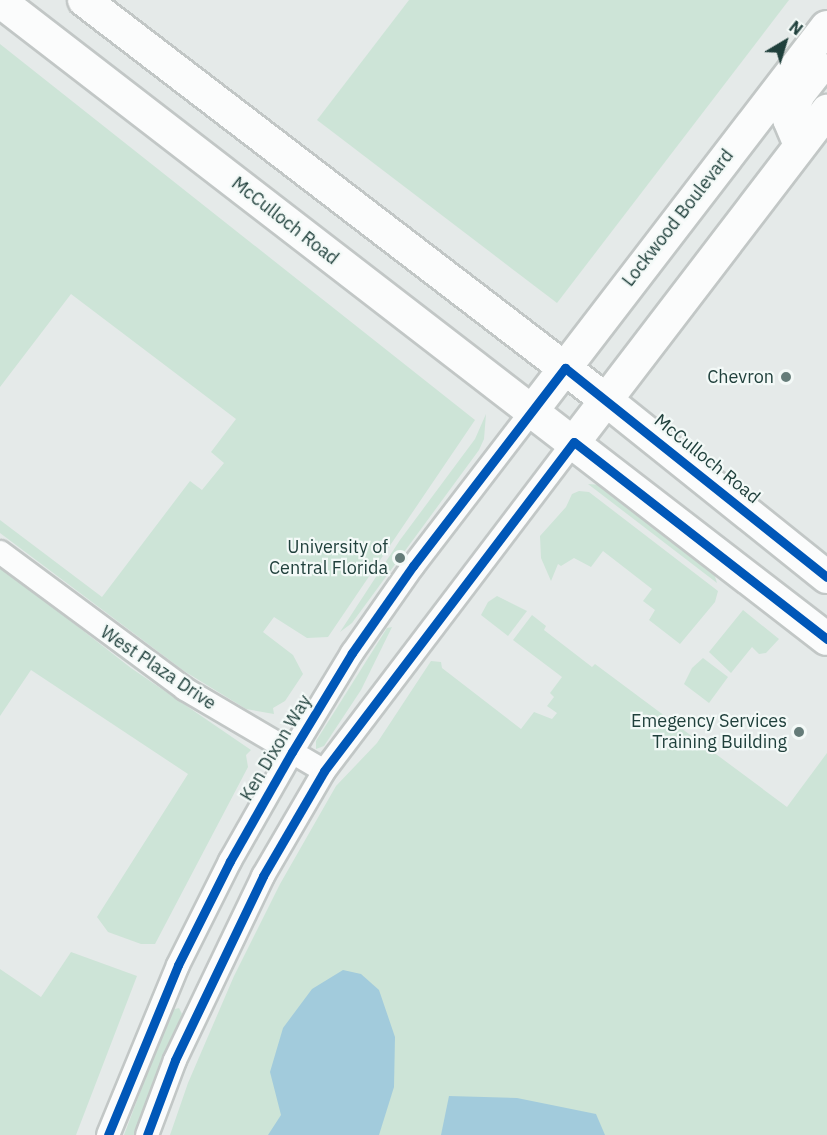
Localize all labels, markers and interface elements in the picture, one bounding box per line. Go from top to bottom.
north arrow [755,12,815,72]
text: N [785,16,807,39]
street label: Lockwood Boulevard [618,145,738,291]
street label: McCulloch Road [227,173,343,269]
place label: Chevron [707,366,774,388]
marker: Chevron [779,370,793,384]
street label: McCulloch Road [650,410,764,508]
place label: University of Central Florida [269,537,388,580]
marker: University of Central Florida [393,551,407,565]
street label: West Plaza Drive [96,622,220,714]
street label: Ken Dixon Way [236,691,316,805]
place label: Emegency Services Training Building [631,711,787,754]
marker: Emegency Services Training Building [792,725,806,739]

